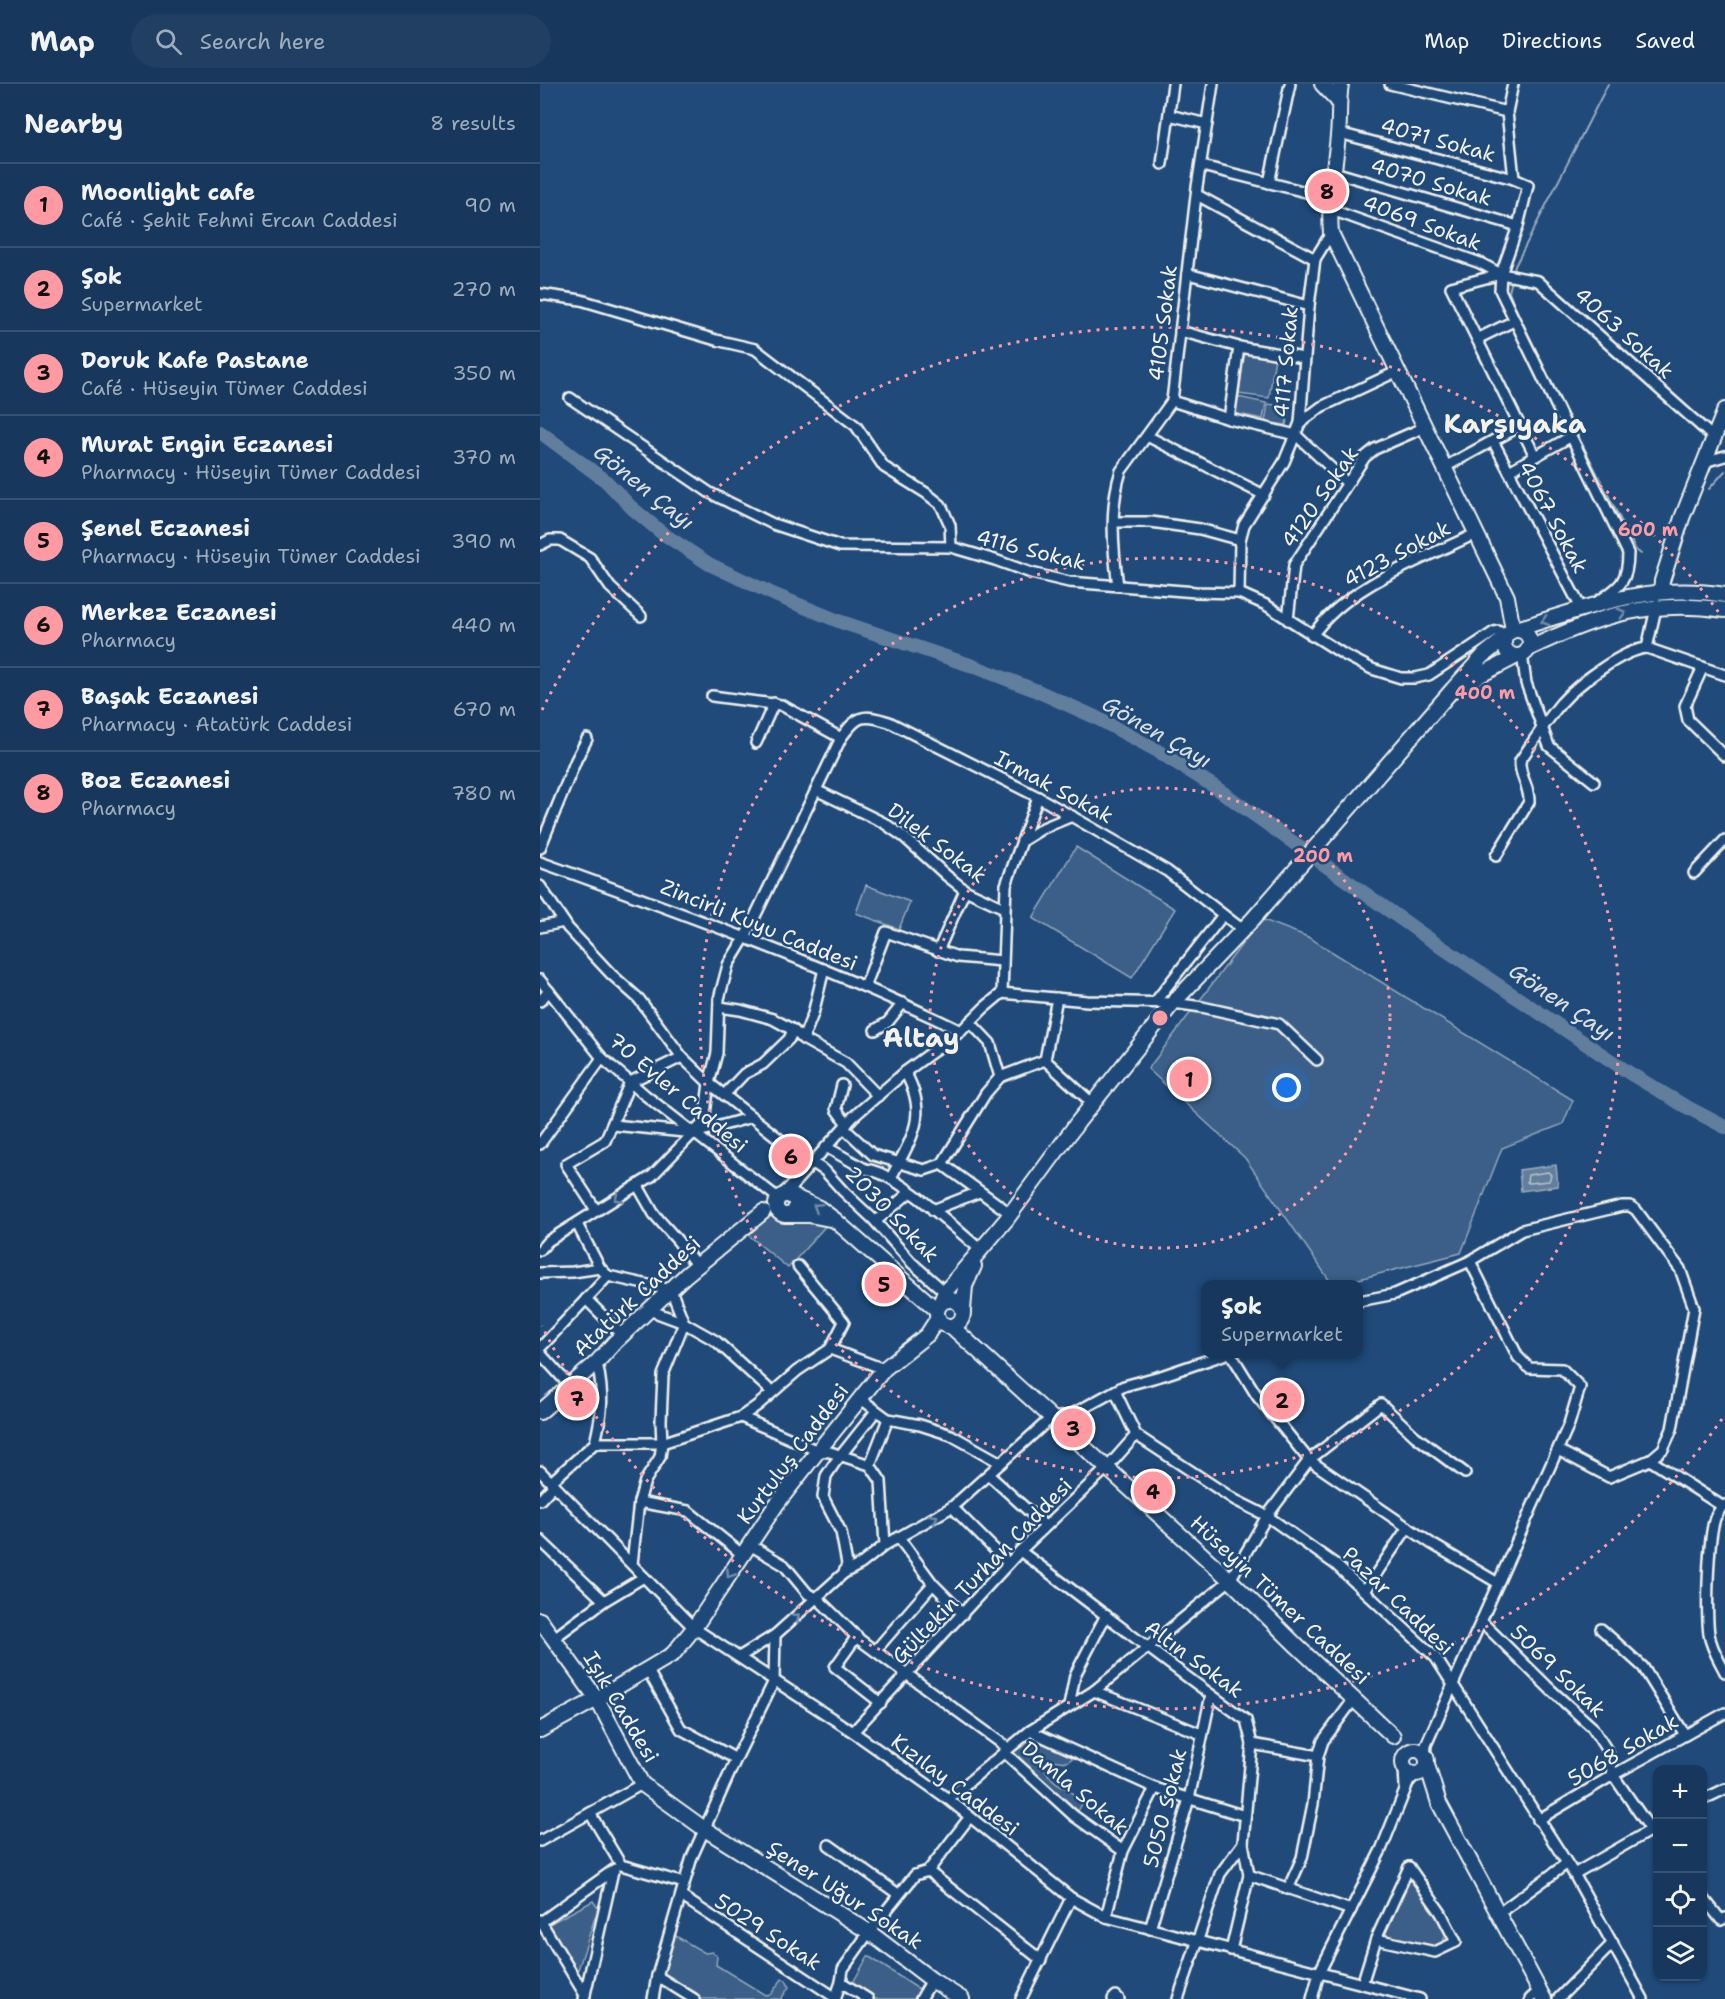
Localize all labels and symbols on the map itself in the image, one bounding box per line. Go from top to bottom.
street label: 4071 Sokak [1377,111,1499,169]
street label: 4070 Sokak [1367,151,1495,213]
pin: 8 [1308,168,1346,214]
street label: 4069 Sokak [1359,189,1485,257]
street label: 4105 Sokak [1142,263,1184,383]
street label: 4063 Sokak [1568,281,1680,385]
street label: 4117 Sokak [1267,305,1305,419]
district label: Karşıyaka [1443,405,1587,442]
water label: Gönen Çayı [588,437,700,537]
street label: 4120 Sokak [1275,441,1365,553]
street label: 4067 Sokak [1512,456,1594,578]
street label: 4123 Sokak [1339,514,1455,594]
text: 600 m [1618,518,1679,542]
street label: 4116 Sokak [973,523,1089,577]
one-way arrow [1617,607,1627,620]
one-way arrow [1540,613,1551,626]
text: 400 m [1455,681,1516,705]
water label: Gönen Çayı [1097,689,1217,775]
street label: Irmak Sokak [990,744,1118,830]
street label: Dilek Sokak [882,797,992,889]
text: 200 m [1293,844,1354,868]
street label: Zincirli Kuyu Caddesi [656,873,862,977]
water label: Gönen Çayı [1503,956,1621,1048]
centre of rings [1150,1008,1170,1028]
district label: Altay [882,1019,960,1056]
street label: 70 Evler Caddesi [603,1027,753,1159]
pin: 1 [1170,1056,1208,1102]
your location [1272,1073,1301,1102]
pin: 6 [772,1134,810,1178]
street label: 2030 Sokak [839,1160,945,1268]
one-way arrow [614,1190,624,1202]
one-way arrow [813,1203,823,1215]
street label: Atatürk Caddesi [567,1229,707,1363]
pin: 5 [864,1262,904,1306]
pin: 7 [558,1376,597,1420]
street label: Kurtuluş Caddesi [731,1378,855,1530]
pin: 2 [1262,1378,1302,1422]
pin: 3 [1054,1406,1092,1450]
pin: 4 [1134,1468,1172,1514]
street label: Gültekin Turhan Caddesi [886,1472,1078,1670]
street label: Hüseyin Tümer Caddesi [1184,1509,1376,1691]
one-way arrow [928,1514,938,1525]
street label: Pazar Caddesi [1336,1540,1460,1662]
one-way arrow [726,1567,737,1578]
one-way arrow [789,1613,800,1624]
street label: Altın Sokak [1139,1614,1249,1704]
street label: 5069 Sokak [1504,1618,1612,1724]
street label: Işık Caddesi [577,1646,665,1768]
street label: 5068 Sokak [1563,1707,1683,1793]
street label: Kızılay Caddesi [885,1728,1025,1842]
street label: Damla Sokak [1016,1735,1134,1841]
street label: 5050 Sokak [1137,1745,1193,1871]
street label: Şener Uğur Sokak [762,1834,928,1956]
street label: 5029 Sokak [709,1887,827,1977]

